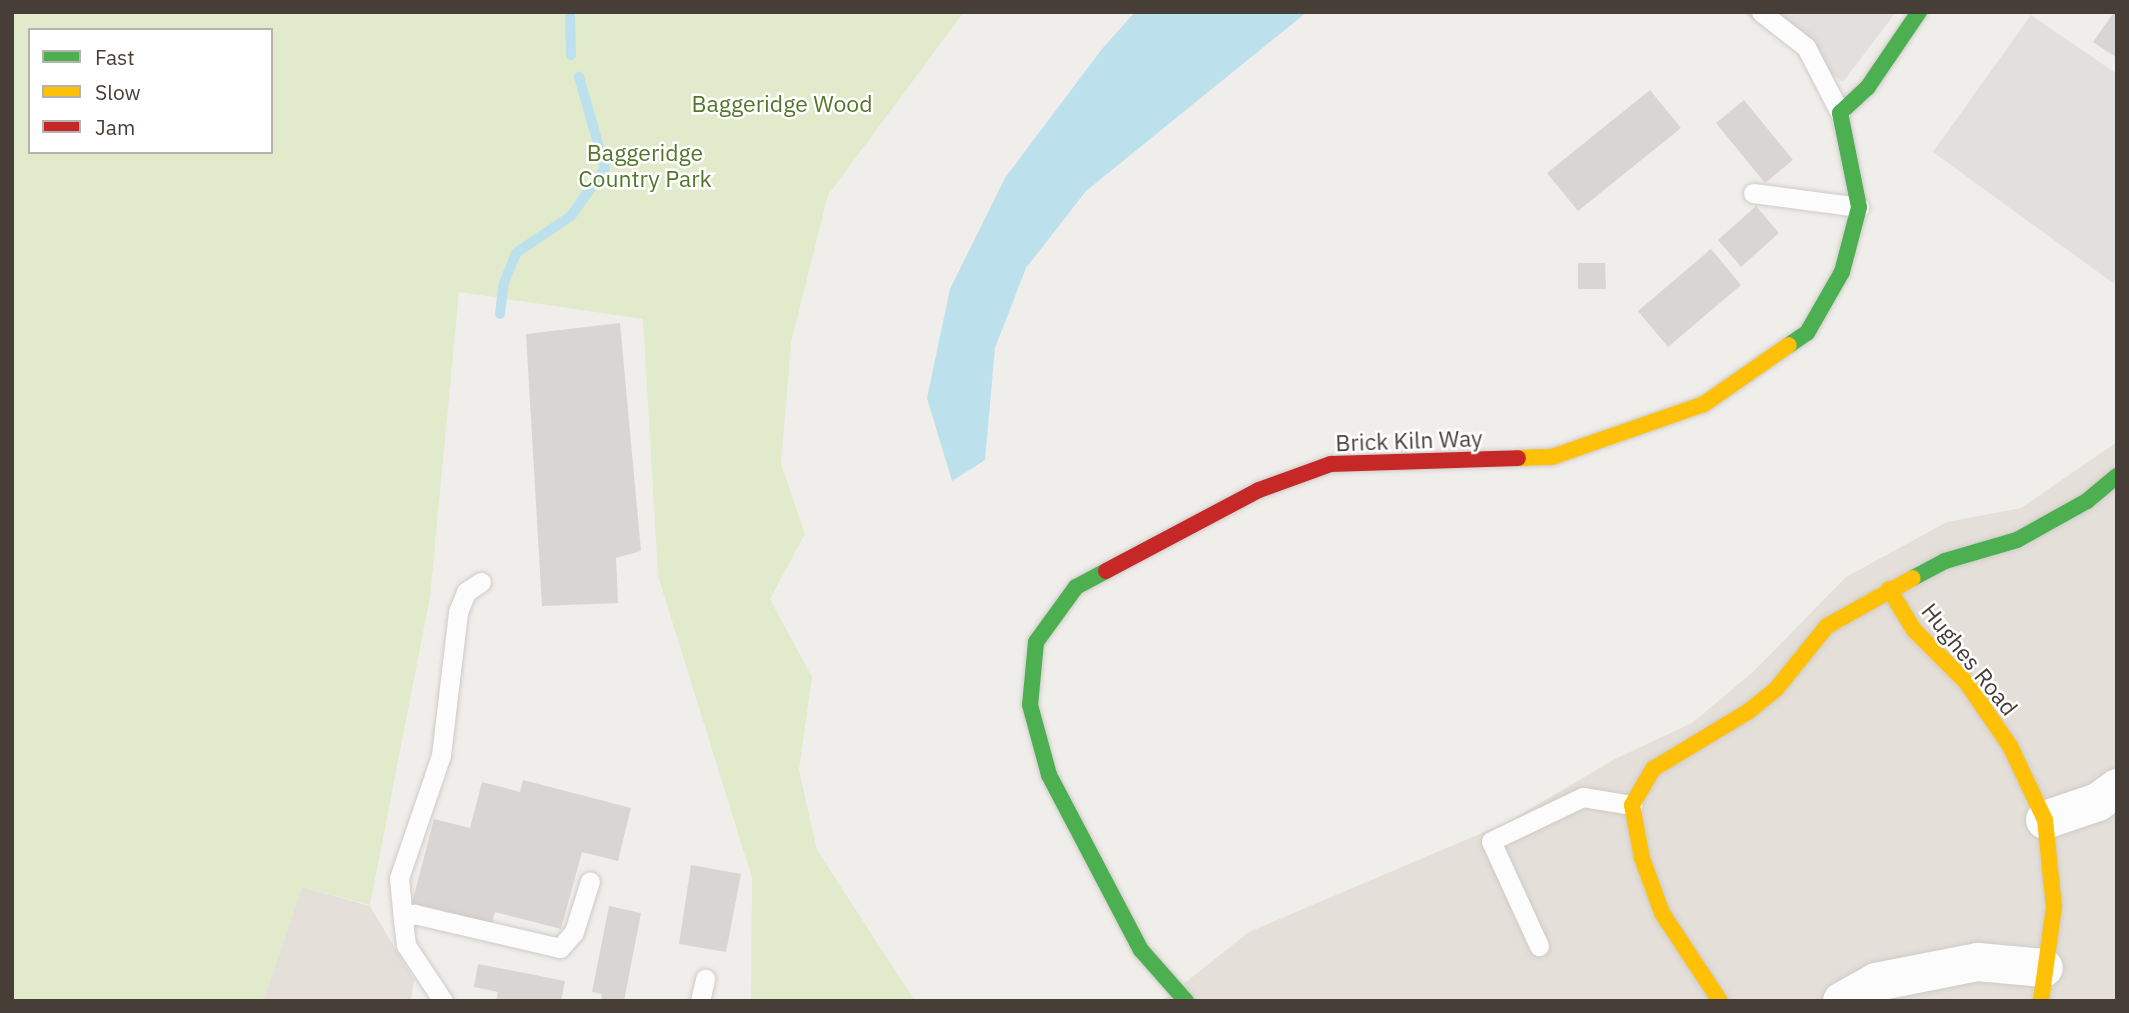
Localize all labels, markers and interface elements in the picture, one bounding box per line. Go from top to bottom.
legend [28,28,273,154]
text: Fast [95,43,135,71]
text: Slow [95,78,141,106]
park label: Baggeridge Wood [692,89,872,117]
text: Jam [95,113,135,141]
park label: Baggeridge Country Park [578,138,712,192]
street label: Brick Kiln Way [1335,424,1483,456]
street label: Hughes Road [1916,597,2024,721]

